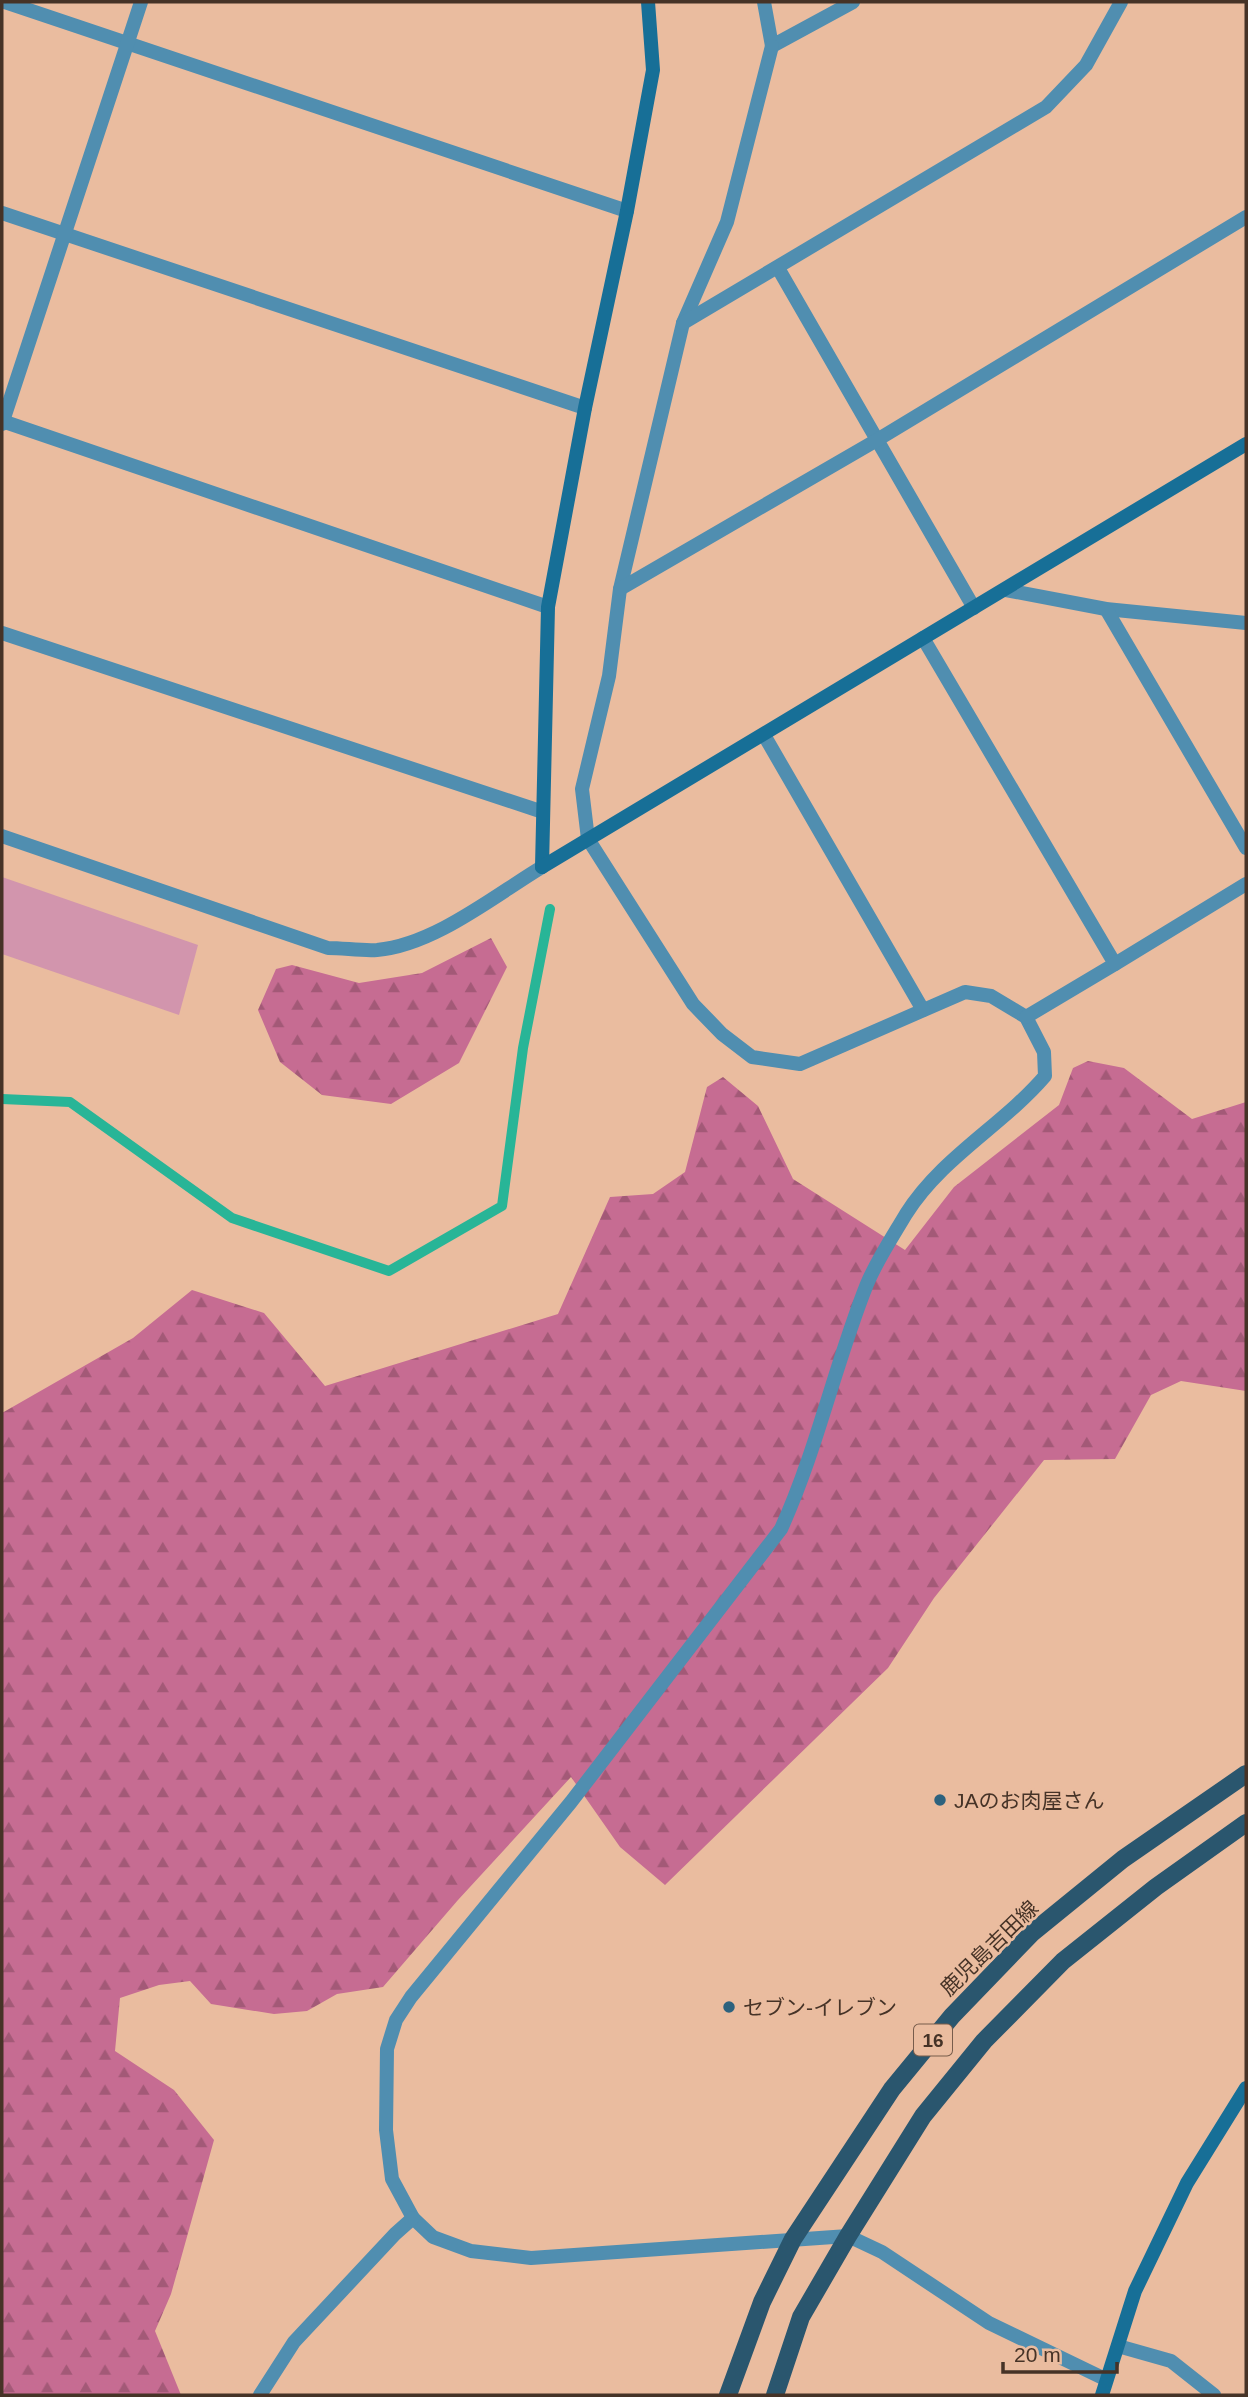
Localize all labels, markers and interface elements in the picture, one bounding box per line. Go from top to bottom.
place label: JAのお肉屋さん [954,1789,1105,1812]
marker: JAのお肉屋さん [932,1792,948,1808]
street label: 鹿児島吉田線 [936,1896,1042,2000]
place label: セブン-イレブン [743,1996,897,2019]
marker: セブン-イレブン [721,1999,737,2015]
road number: 16 [914,2024,952,2056]
scale bar [1003,2330,1117,2374]
text: 20 m [1014,2343,1061,2366]

